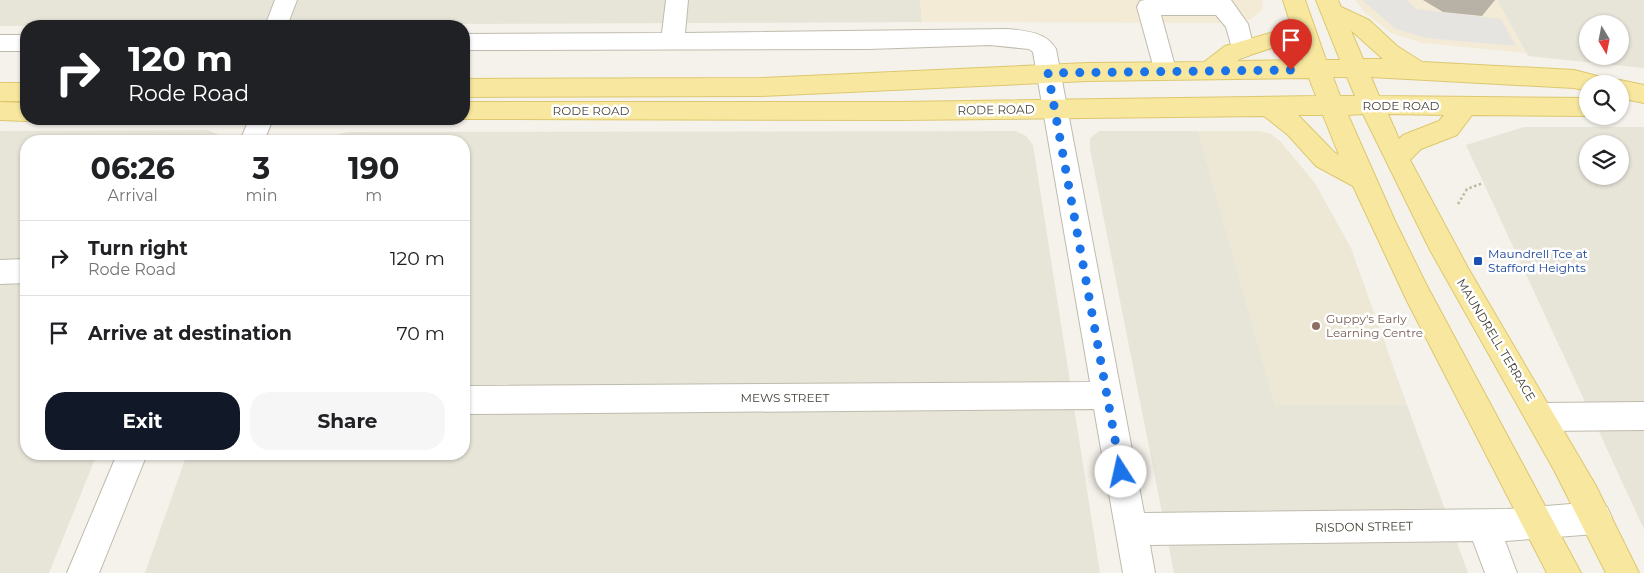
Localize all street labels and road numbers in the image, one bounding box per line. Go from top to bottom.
street label: RODE ROAD [1363,98,1440,113]
street label: RODE ROAD [957,101,1035,118]
street label: RODE ROAD [553,103,630,118]
street label: MAUNDRELL TERRACE [1454,276,1539,404]
street label: MEWS STREET [741,390,830,405]
street label: RISDON STREET [1315,518,1413,535]

